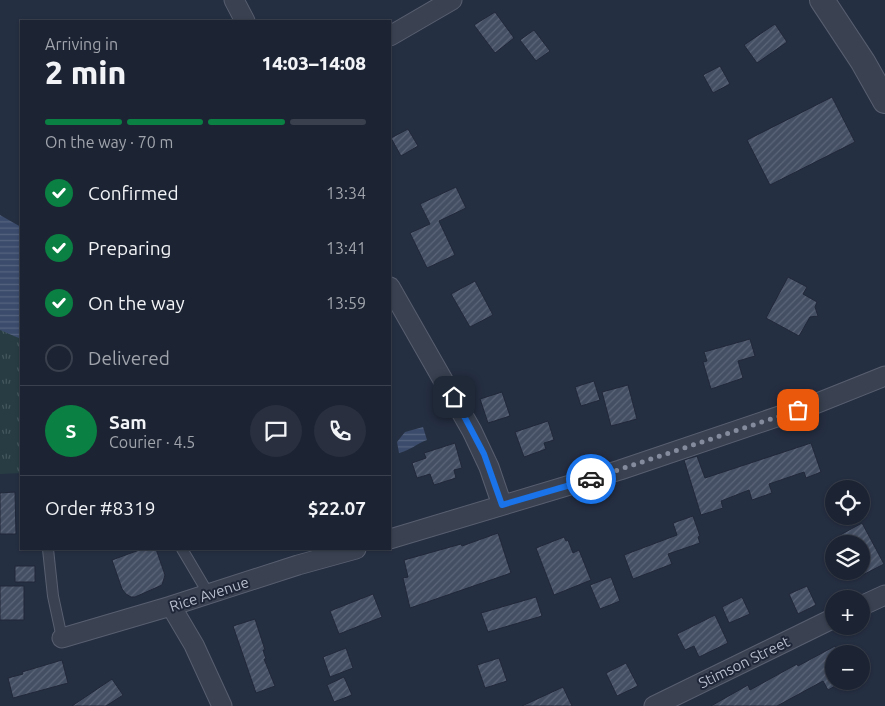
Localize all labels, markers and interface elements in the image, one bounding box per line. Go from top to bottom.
text: Arriving in [45,35,118,53]
text: 14:03–14:08 [261,52,366,74]
text: 2 min [45,54,126,90]
text: On the way · 70 m [45,133,173,151]
icon: check [45,179,73,207]
text: Confirmed [88,182,179,204]
text: 13:34 [326,184,366,202]
icon: check [45,234,73,262]
text: Preparing [88,237,172,259]
text: 13:41 [326,239,366,257]
icon: check [45,289,73,317]
text: On the way [88,292,185,314]
text: 13:59 [326,294,366,312]
text: Delivered [88,347,170,369]
pin [433,376,475,418]
icon: home [440,383,468,411]
pin [777,389,819,431]
icon: bag [784,396,812,424]
button: chat [250,405,302,457]
button: phone [314,405,366,457]
text: Sam [109,411,147,433]
text: S [66,420,76,442]
text: Courier · 4.5 [109,433,195,451]
courier [566,454,616,504]
icon: car [577,465,605,493]
map controls [825,480,870,690]
button: locate [825,480,870,525]
text: Order #8319 [45,497,155,519]
text: $22.07 [308,497,366,519]
button: layers [825,535,870,580]
street label: Rice Avenue [167,573,251,615]
button: + [825,590,870,635]
street label: Stimson Street [696,633,793,691]
button: − [825,645,870,690]

